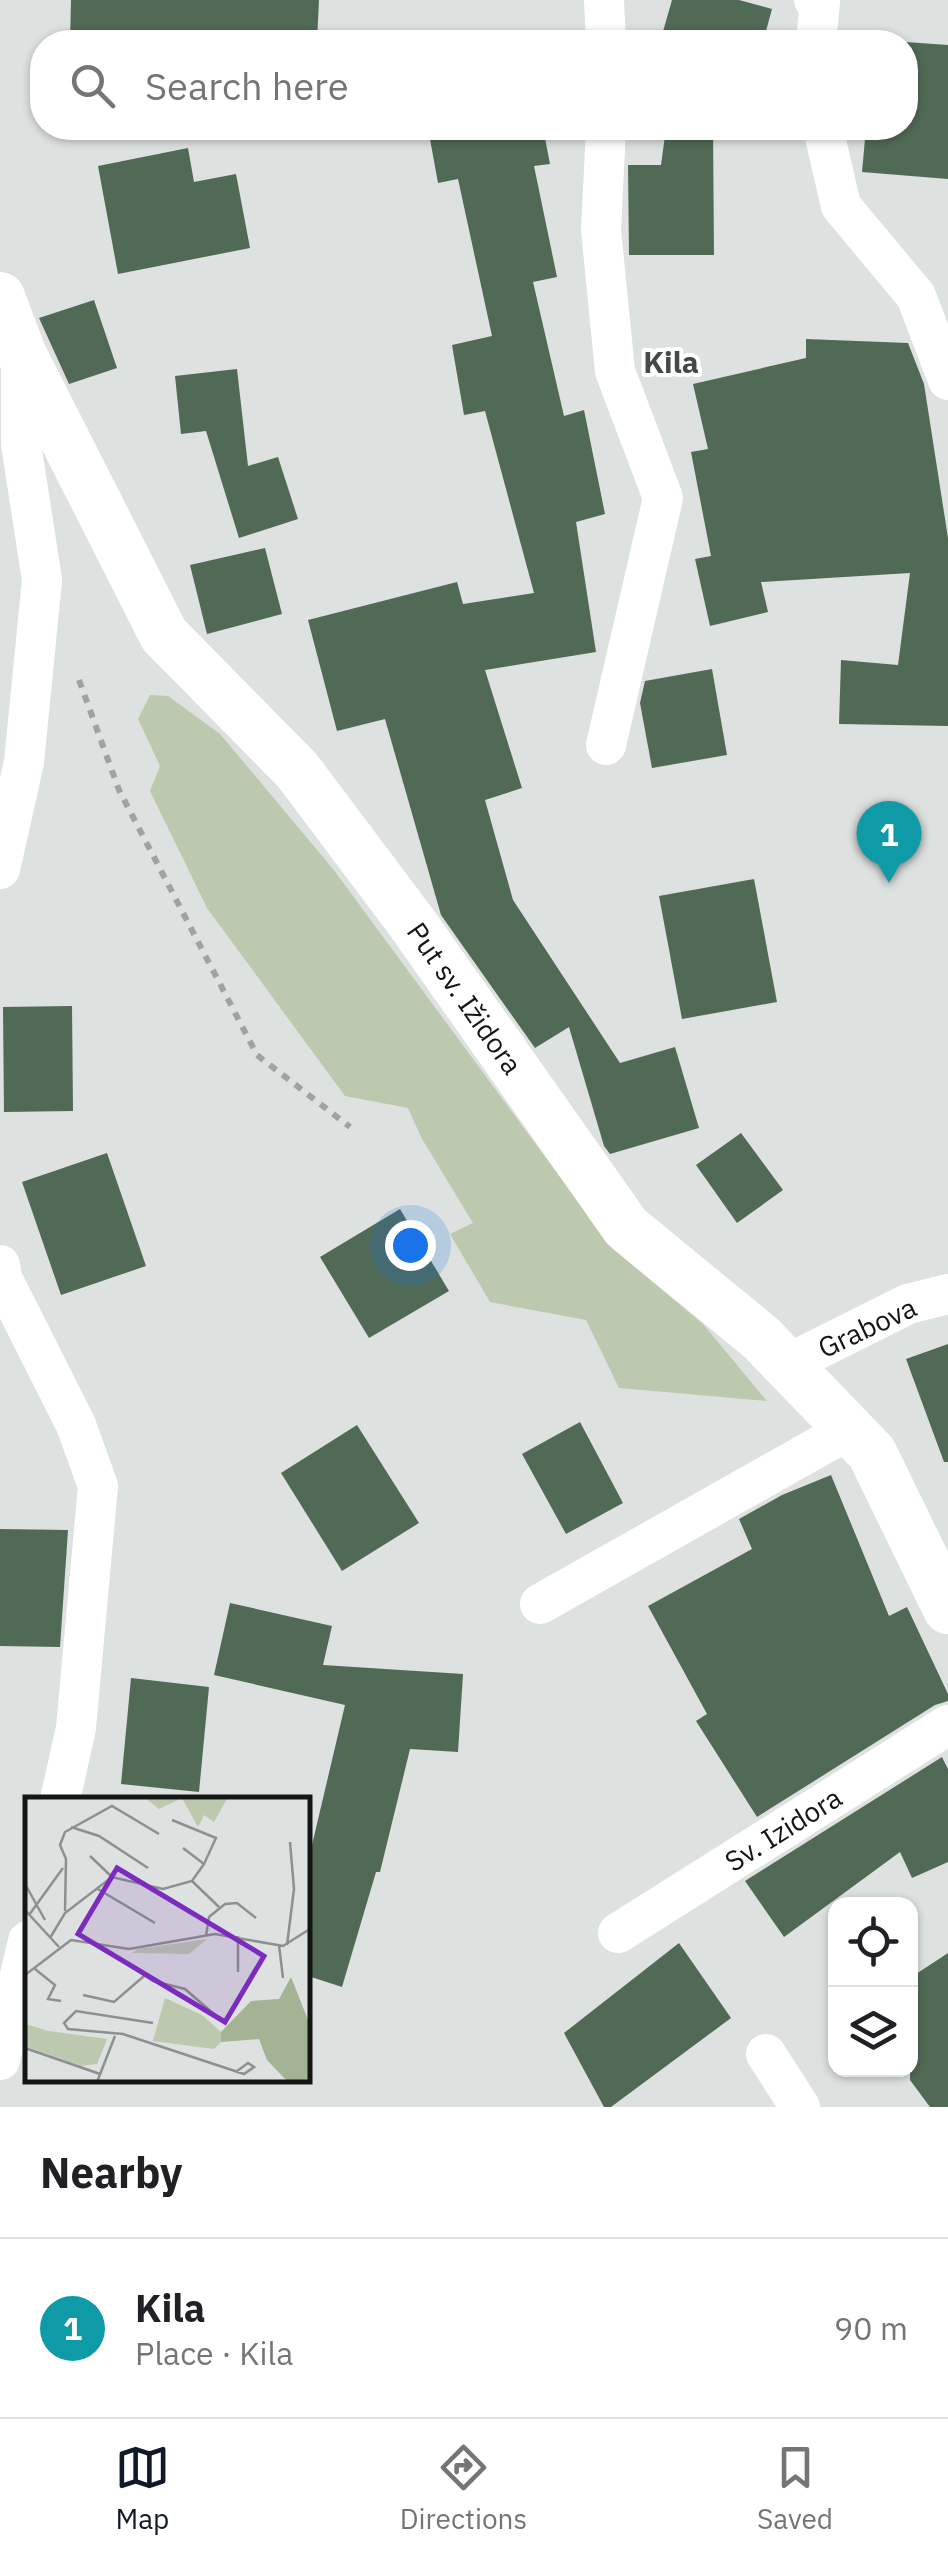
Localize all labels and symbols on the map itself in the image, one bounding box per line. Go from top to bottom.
district label: Kila [643,342,699,381]
pin: 1 [856,800,922,883]
street label: Put sv. Ižidora [399,915,531,1081]
your location [385,1220,436,1271]
street label: Grabova [812,1288,922,1366]
street label: Sv. Izidora [718,1779,848,1879]
inset map [25,1797,310,2082]

